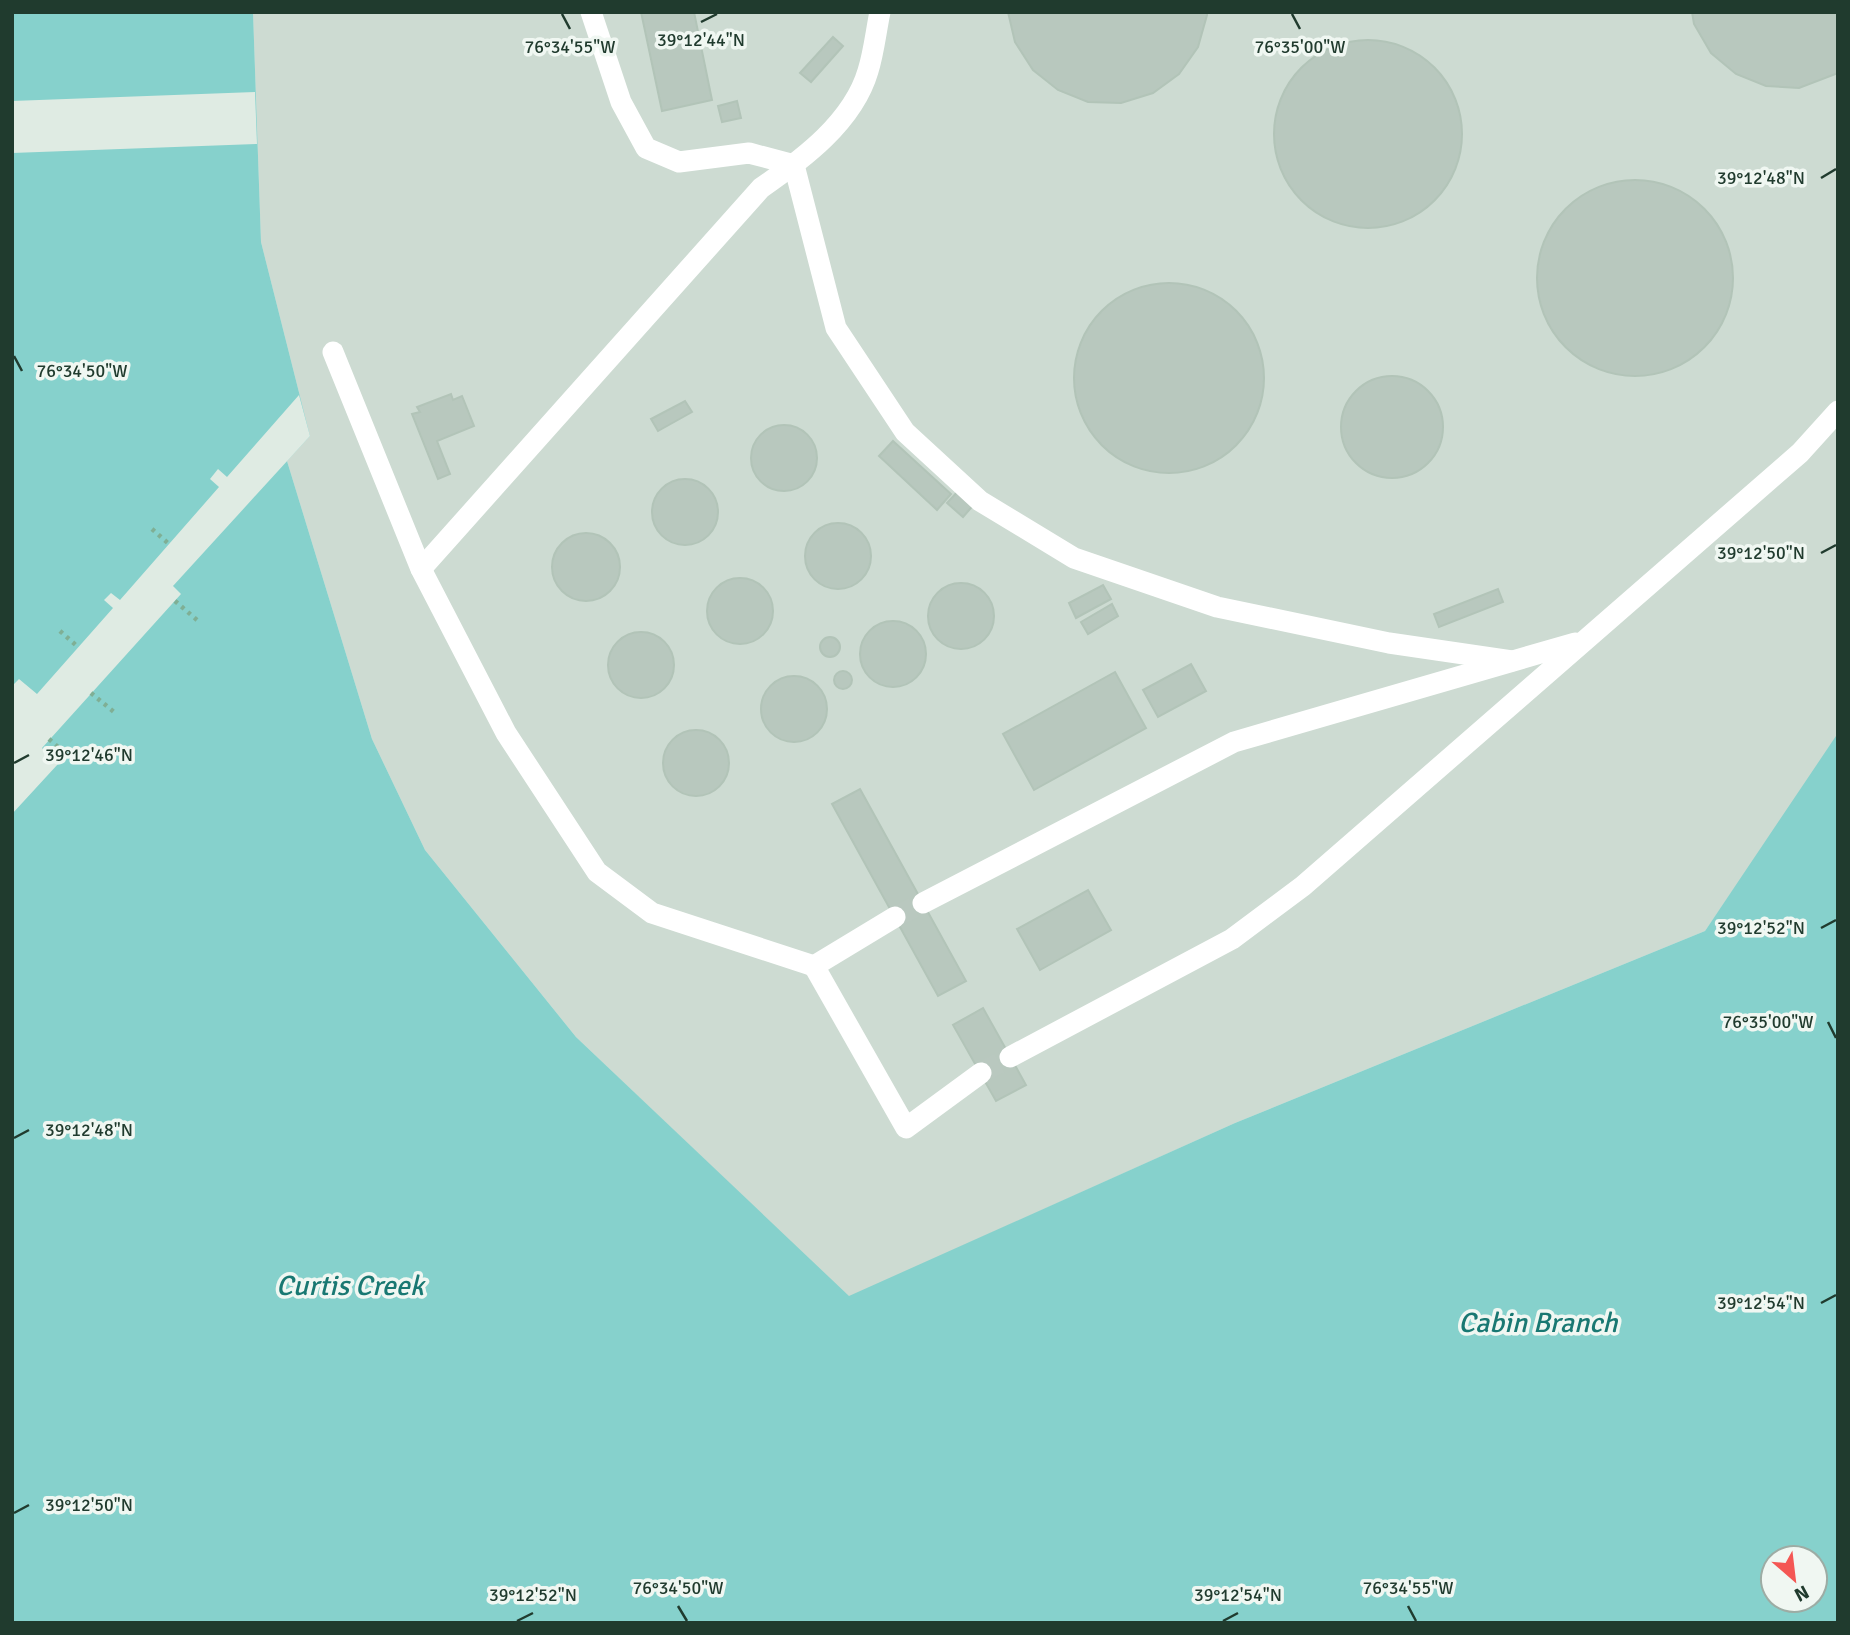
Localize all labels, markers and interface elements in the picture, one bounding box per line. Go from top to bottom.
text: 39°12'44"N [657,29,745,51]
text: 76°34'55"W [525,36,615,58]
text: 76°35'00"W [1255,36,1345,58]
text: 39°12'48"N [1717,167,1805,189]
text: 76°34'50"W [37,360,127,382]
text: 39°12'50"N [1717,542,1805,564]
text: 39°12'46"N [45,744,133,766]
text: 39°12'52"N [1717,917,1805,939]
text: 76°35'00"W [1723,1011,1813,1033]
text: 39°12'48"N [45,1119,133,1141]
water label: Curtis Creek [276,1269,427,1303]
text: 39°12'54"N [1717,1292,1805,1314]
water label: Cabin Branch [1458,1306,1618,1340]
text: 39°12'50"N [45,1494,133,1516]
north arrow [1759,1544,1829,1614]
text: 76°34'50"W [633,1577,723,1599]
text: 76°34'55"W [1363,1577,1453,1599]
text: N [1790,1579,1813,1607]
text: 39°12'52"N [489,1584,577,1606]
text: 39°12'54"N [1194,1584,1282,1606]

